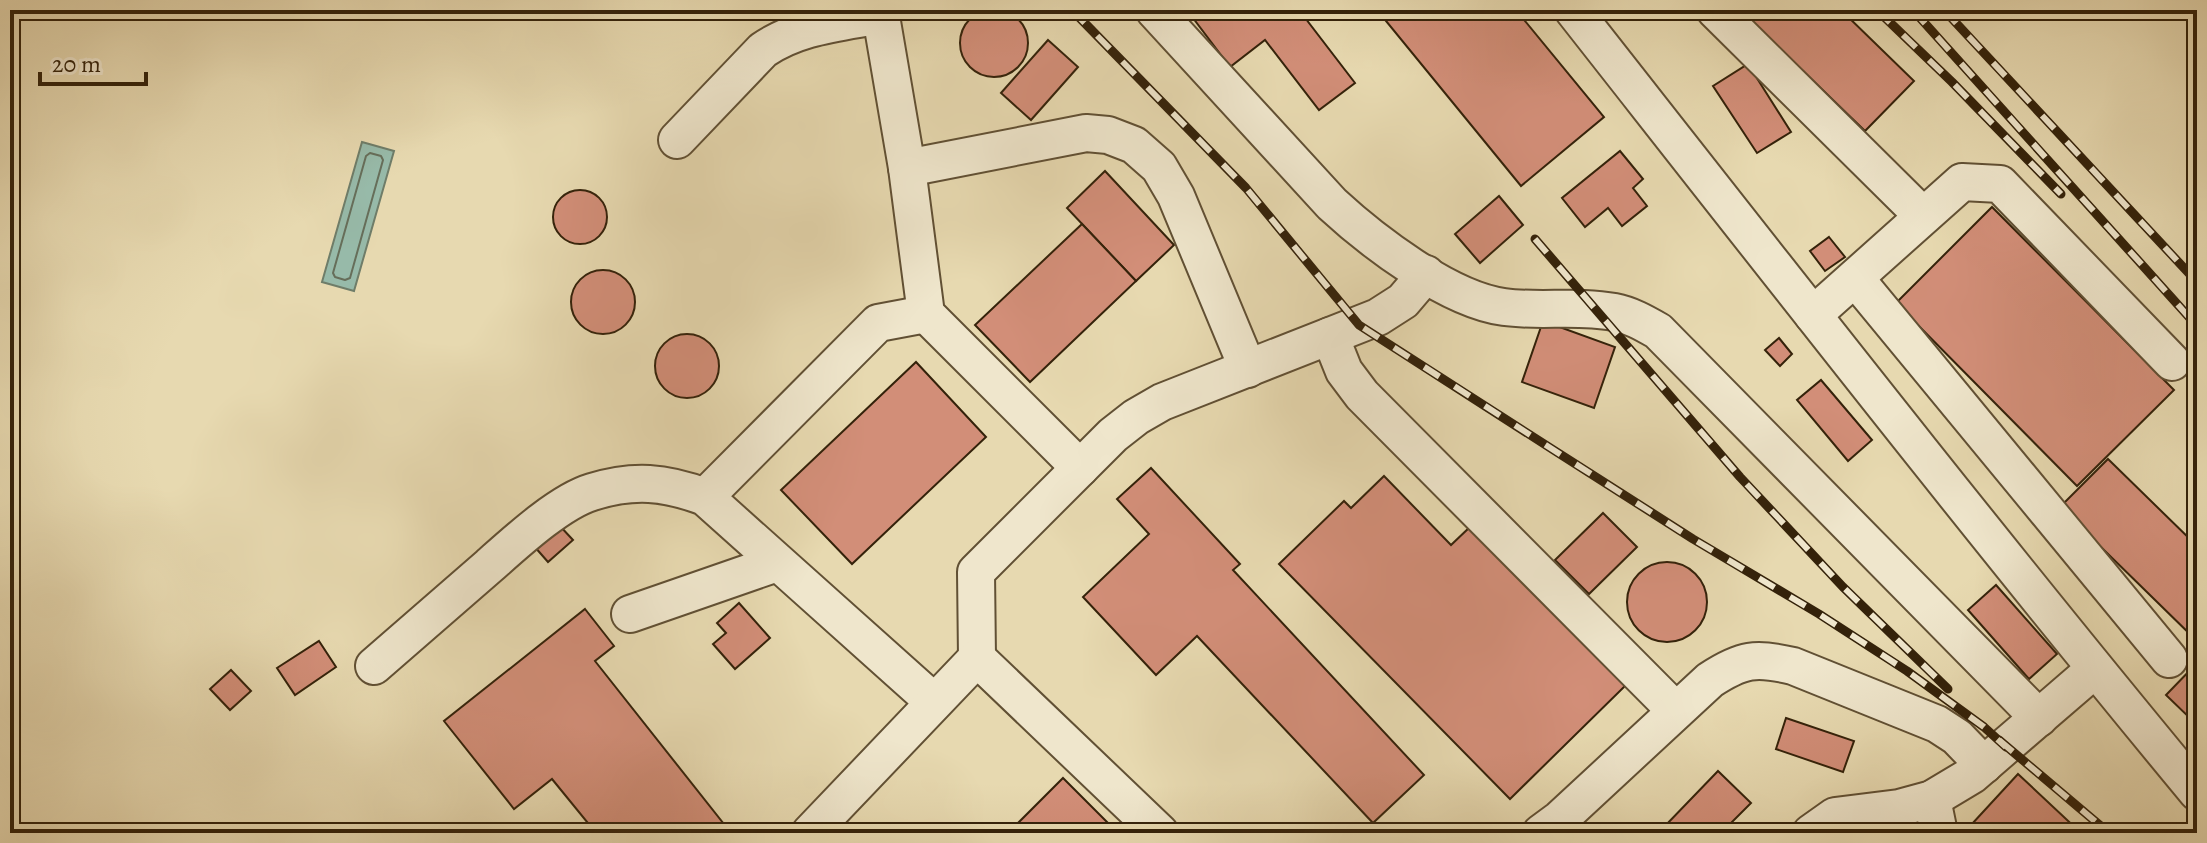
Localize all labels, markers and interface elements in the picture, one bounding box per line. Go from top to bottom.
scale bar [40,36,146,86]
text: 20 m [52,48,101,80]

